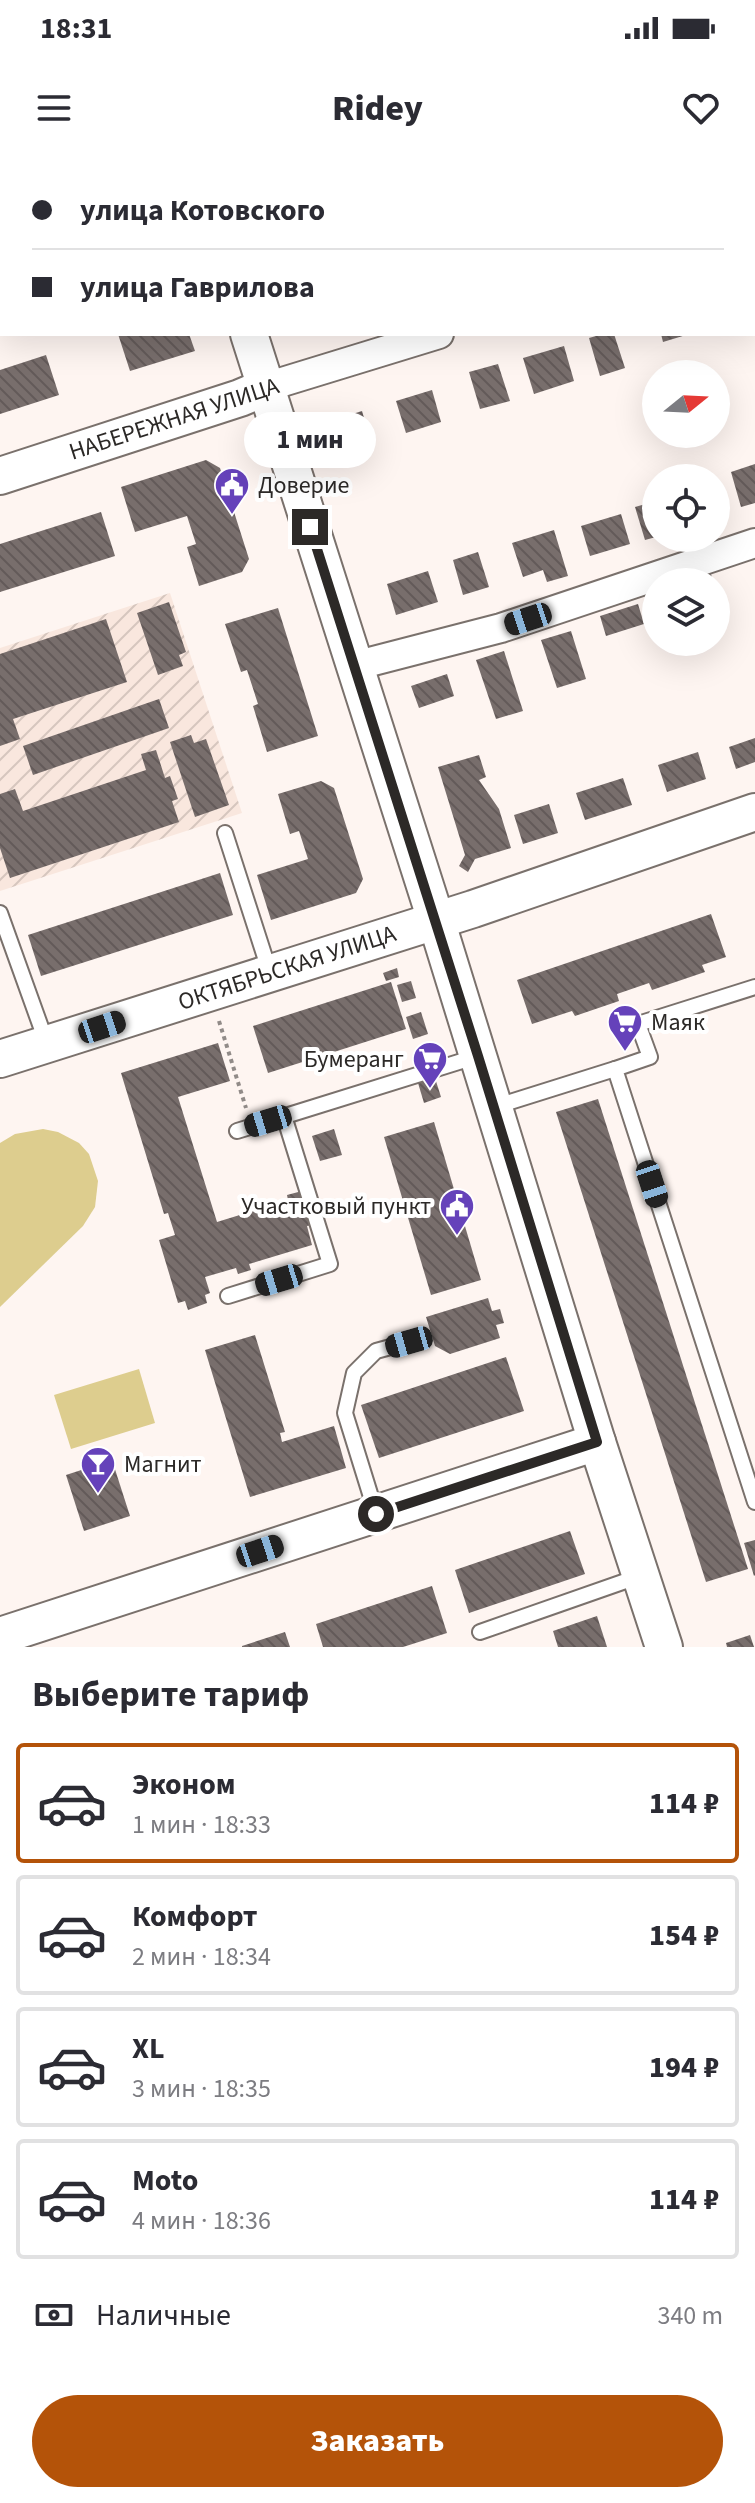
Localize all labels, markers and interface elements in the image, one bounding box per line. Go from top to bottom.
text: 18:31 [40,7,112,50]
text: Ridey [332,83,423,134]
icon: menu [32,86,76,130]
icon: heart [679,86,723,130]
text: улица Котовского [80,189,325,232]
text: улица Гаврилова [80,266,315,309]
north arrow [642,360,730,448]
map controls [642,360,730,656]
street label: НАБЕРЕЖНАЯ УЛИЦА [64,369,284,469]
callout: 1 мин [244,411,376,467]
text: 1 мин [277,421,343,458]
button: locate [642,464,730,552]
public building icon: Доверие [213,466,251,516]
place label: Доверие [258,468,349,503]
route end [292,509,328,545]
button: layers [642,568,730,656]
car [501,600,555,638]
street label: ОКТЯБРЬСКАЯ УЛИЦА [174,916,400,1020]
supermarket icon: Маяк [606,1003,644,1053]
place label: Маяк [651,1005,705,1040]
car [75,1008,129,1046]
supermarket icon: Бумеранг [411,1040,449,1090]
place label: Бумеранг [304,1042,404,1077]
car [242,1103,294,1139]
car [633,1157,671,1211]
public building icon: Участковый пункт [438,1187,476,1237]
place label: Участковый пункт [241,1189,431,1224]
car [253,1262,305,1298]
car [383,1324,435,1360]
bar icon: Магнит [79,1445,117,1495]
place label: Магнит [124,1447,202,1482]
route start [358,1496,394,1532]
car [233,1532,287,1570]
text: Выберите тариф [32,1669,309,1720]
text: Эконом [132,1763,236,1806]
icon: car [36,1767,108,1839]
text: 114 ₽ [649,1782,719,1825]
text: 1 мин · 18:33 [132,1806,271,1843]
text: Комфорт [132,1895,258,1938]
icon: car [36,1899,108,1971]
text: 154 ₽ [649,1914,719,1957]
text: 2 мин · 18:34 [132,1938,271,1975]
text: XL [132,2027,165,2070]
icon: car [36,2031,108,2103]
text: 194 ₽ [649,2046,719,2089]
text: 3 мин · 18:35 [132,2070,271,2107]
text: Moto [132,2159,198,2202]
icon: car [36,2163,108,2235]
text: 114 ₽ [649,2178,719,2221]
text: 4 мин · 18:36 [132,2202,271,2239]
icon: cash [32,2293,76,2337]
text: Наличные [96,2294,231,2337]
text: 340 m [657,2297,723,2334]
button: Заказать [32,2395,723,2487]

